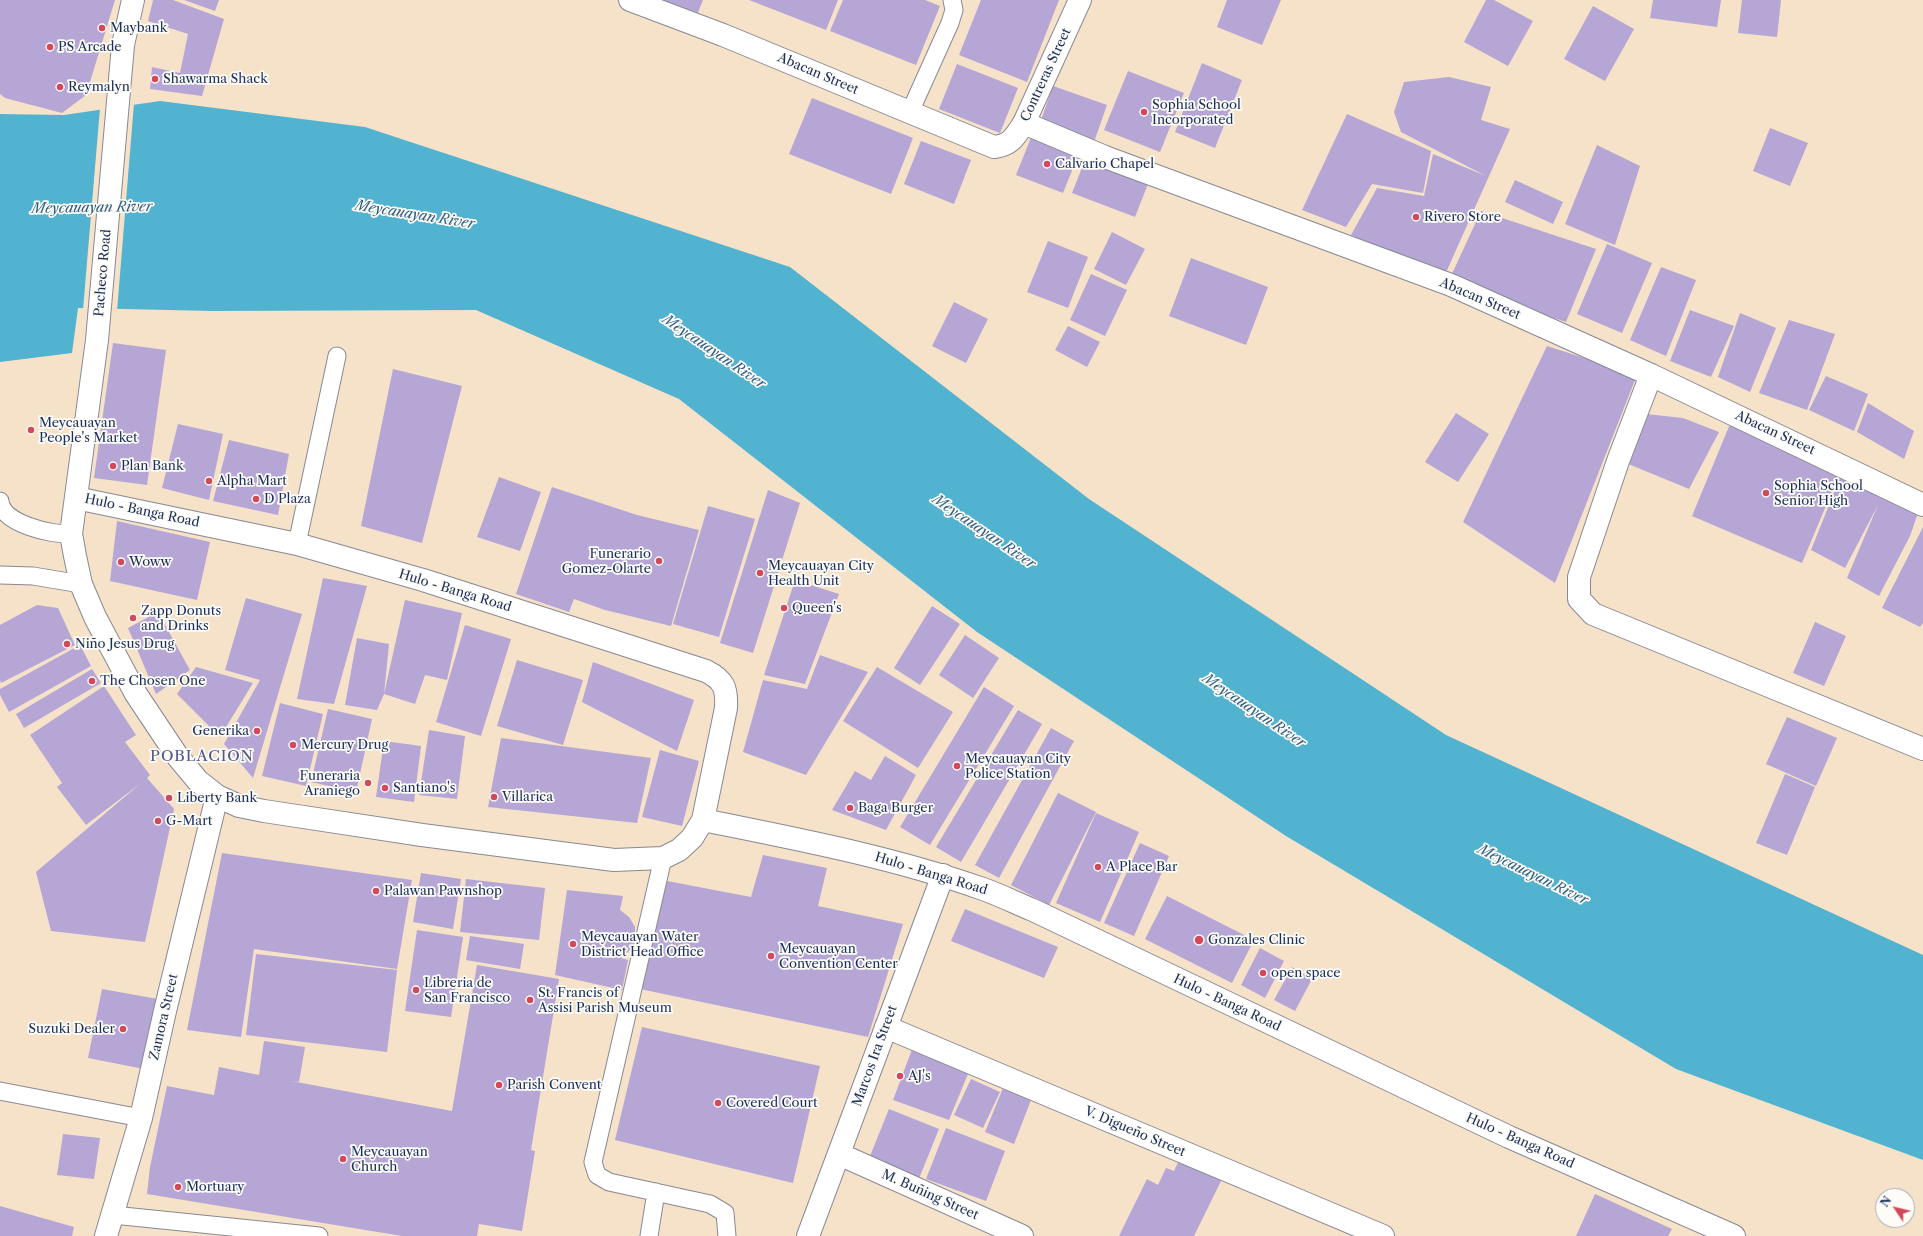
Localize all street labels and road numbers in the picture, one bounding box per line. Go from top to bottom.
street label: Contreras Street [1017,26,1075,124]
street label: Abacan Street [775,50,861,98]
street label: Pacheco Road [91,229,115,317]
street label: Abacan Street [1437,275,1523,323]
street label: Abacan Street [1733,408,1817,458]
street label: Hulo - Banga Road [83,491,201,531]
street label: Hulo - Banga Road [397,566,513,616]
street label: Hulo - Banga Road [873,849,989,899]
street label: Hulo - Banga Road [1171,971,1283,1035]
street label: Zamora Street [146,972,182,1062]
street label: Marcos Ira Street [849,1003,901,1109]
street label: V. Digueño Street [1082,1104,1188,1160]
street label: Hulo - Banga Road [1463,1110,1577,1172]
street label: M. Buñing Street [879,1167,981,1223]

